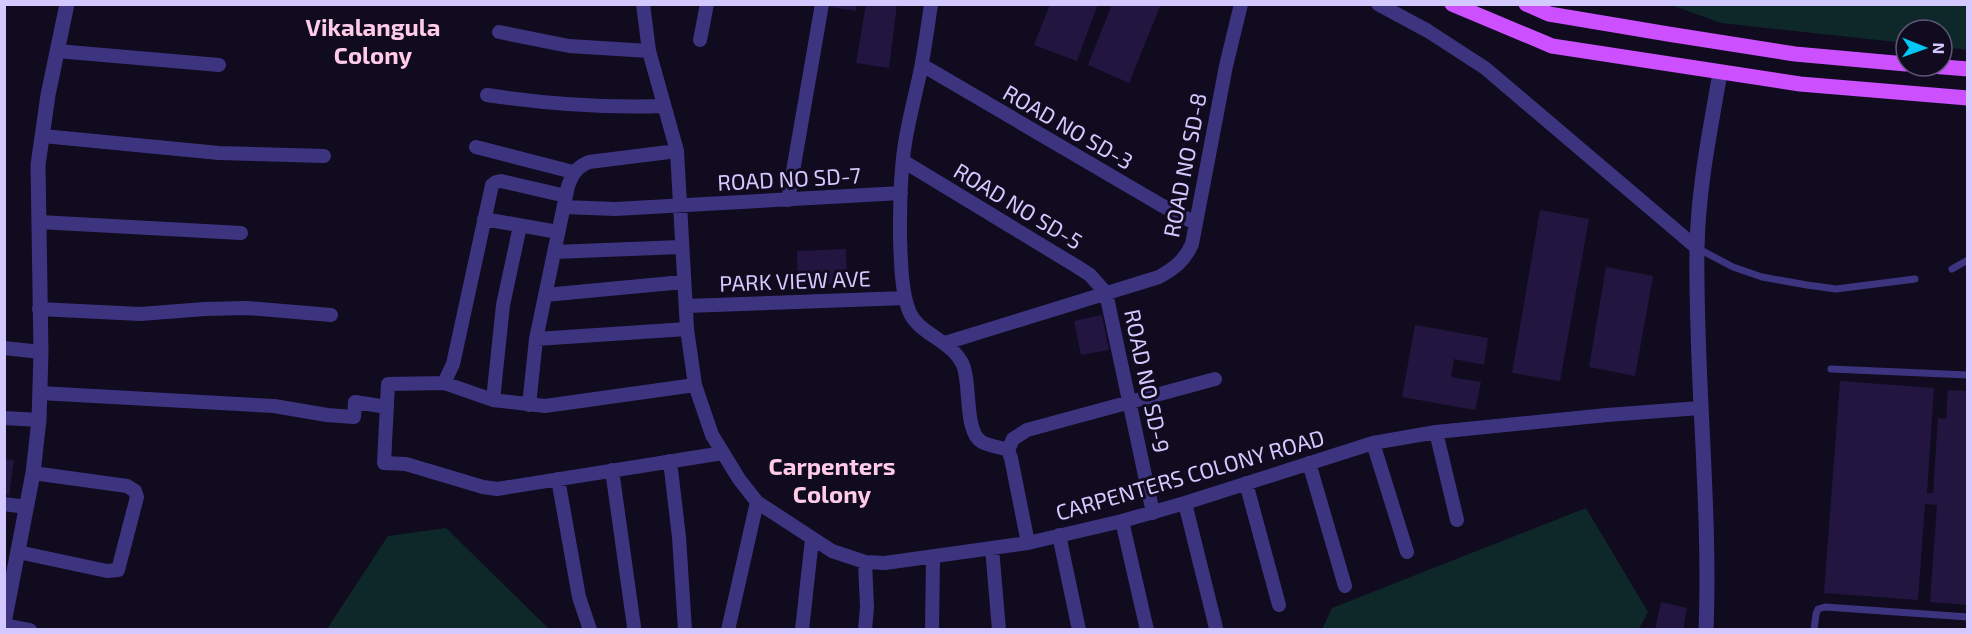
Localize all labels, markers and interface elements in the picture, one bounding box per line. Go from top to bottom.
district label: Vikalangula Colony [306,12,440,69]
north arrow [1894,18,1954,78]
text: N [1930,42,1949,54]
street label: ROAD NO SD-3 [999,78,1138,174]
street label: ROAD NO SD-8 [1157,90,1211,239]
street label: ROAD NO SD-5 [950,157,1087,254]
street label: ROAD NO SD-7 [717,161,861,195]
street label: PARK VIEW AVE [719,264,871,296]
street label: ROAD NO SD-9 [1120,307,1176,455]
street label: CARPENTERS COLONY ROAD [1052,423,1327,525]
district label: Carpenters Colony [769,451,895,508]

